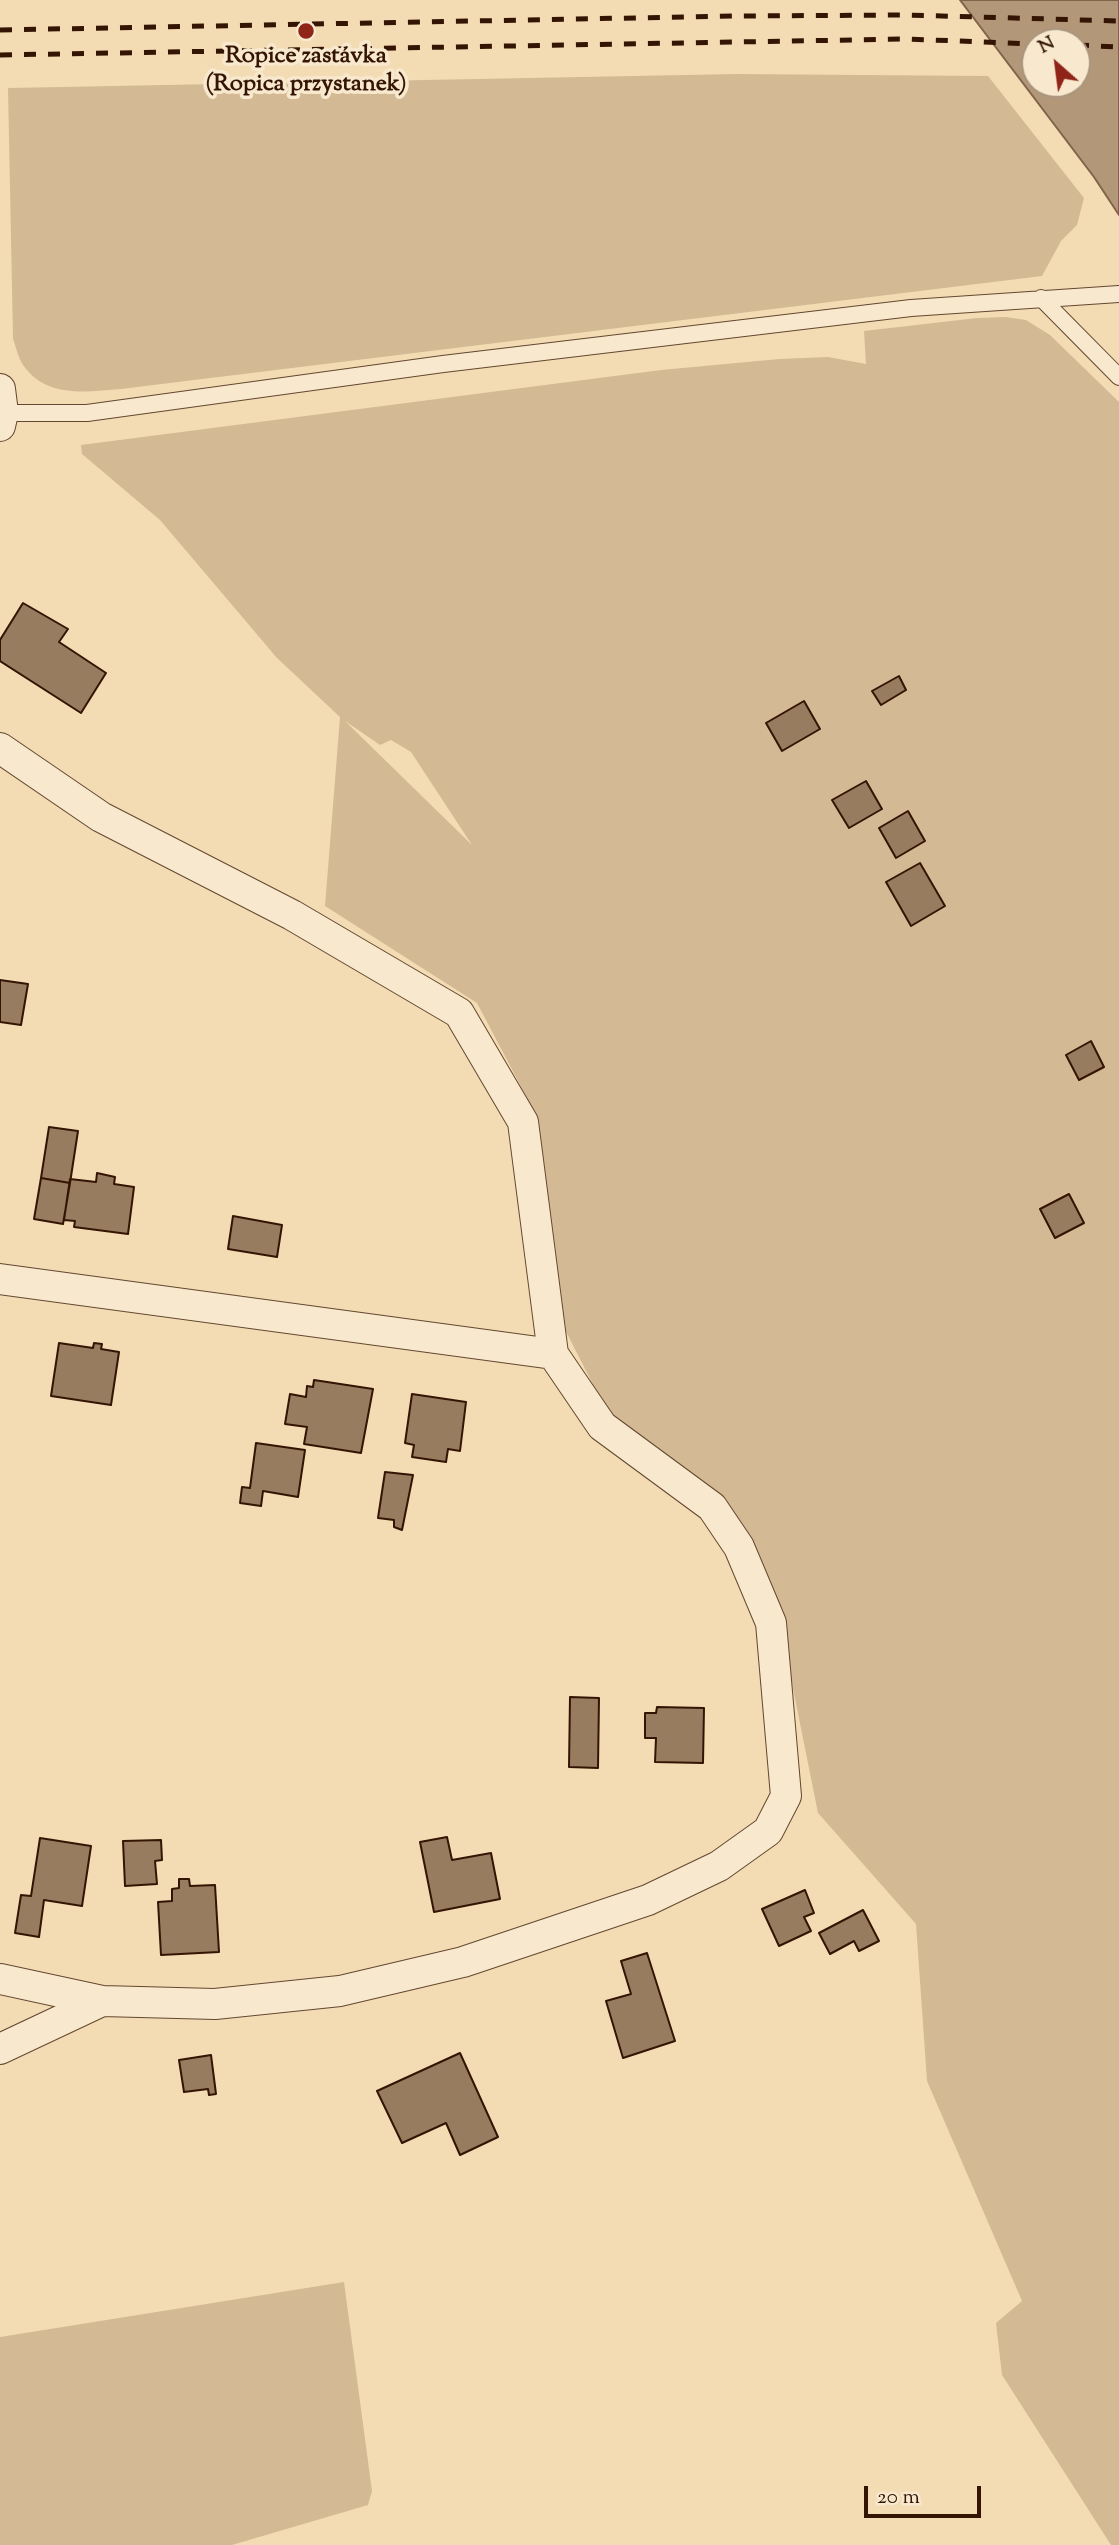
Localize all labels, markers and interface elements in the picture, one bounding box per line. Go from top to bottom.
marker: Ropice zastávka (Ropica przystanek) [296,21,316,41]
north arrow [1021,28,1091,98]
text: N [1034,30,1060,61]
place label: Ropice zastávka (Ropica przystanek) [205,44,407,100]
scale bar [867,2472,984,2516]
text: 20 m [877,2483,920,2513]

